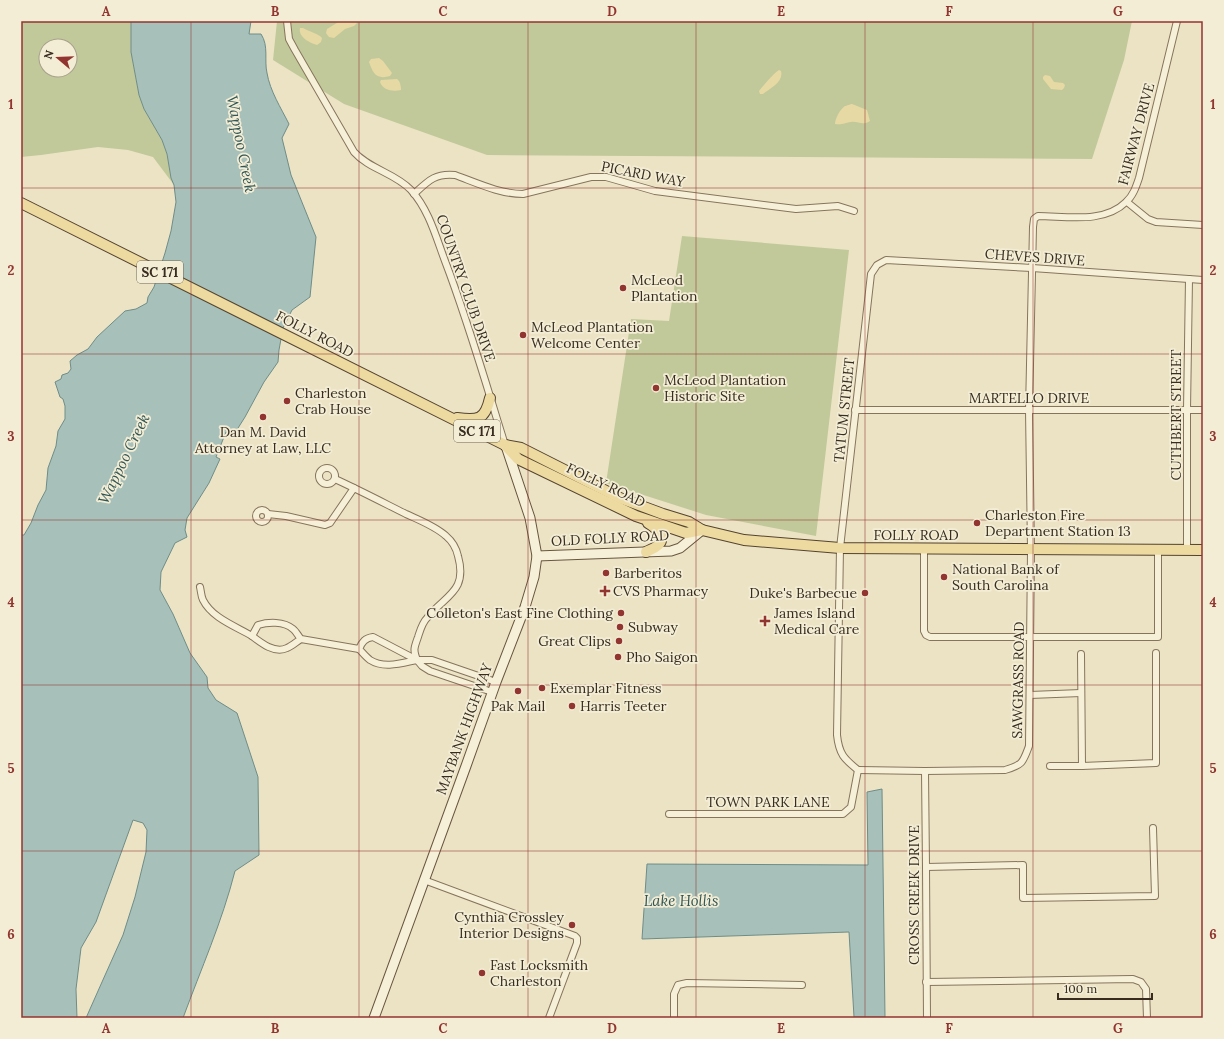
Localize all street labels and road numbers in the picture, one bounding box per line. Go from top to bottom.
street label: FAIRWAY DRIVE [1114,81,1158,187]
street label: PICARD WAY [600,157,687,191]
street label: COUNTRY CLUB DRIVE [432,212,500,364]
street label: CHEVES DRIVE [984,245,1086,270]
road number: SC 171 [137,261,183,283]
street label: FOLLY ROAD [273,307,357,361]
street label: CUTHBERT STREET [1167,349,1185,480]
street label: TATUM STREET [830,357,858,463]
street label: MARTELLO DRIVE [969,389,1089,407]
road number: SC 171 [454,420,500,442]
street label: FOLLY ROAD [564,459,648,511]
street label: OLD FOLLY ROAD [550,526,670,550]
street label: FOLLY ROAD [873,526,959,544]
street label: SAWGRASS ROAD [1008,621,1028,739]
street label: MAYBANK HIGHWAY [432,660,497,797]
street label: TOWN PARK LANE [706,793,830,811]
street label: CROSS CREEK DRIVE [905,825,923,965]

